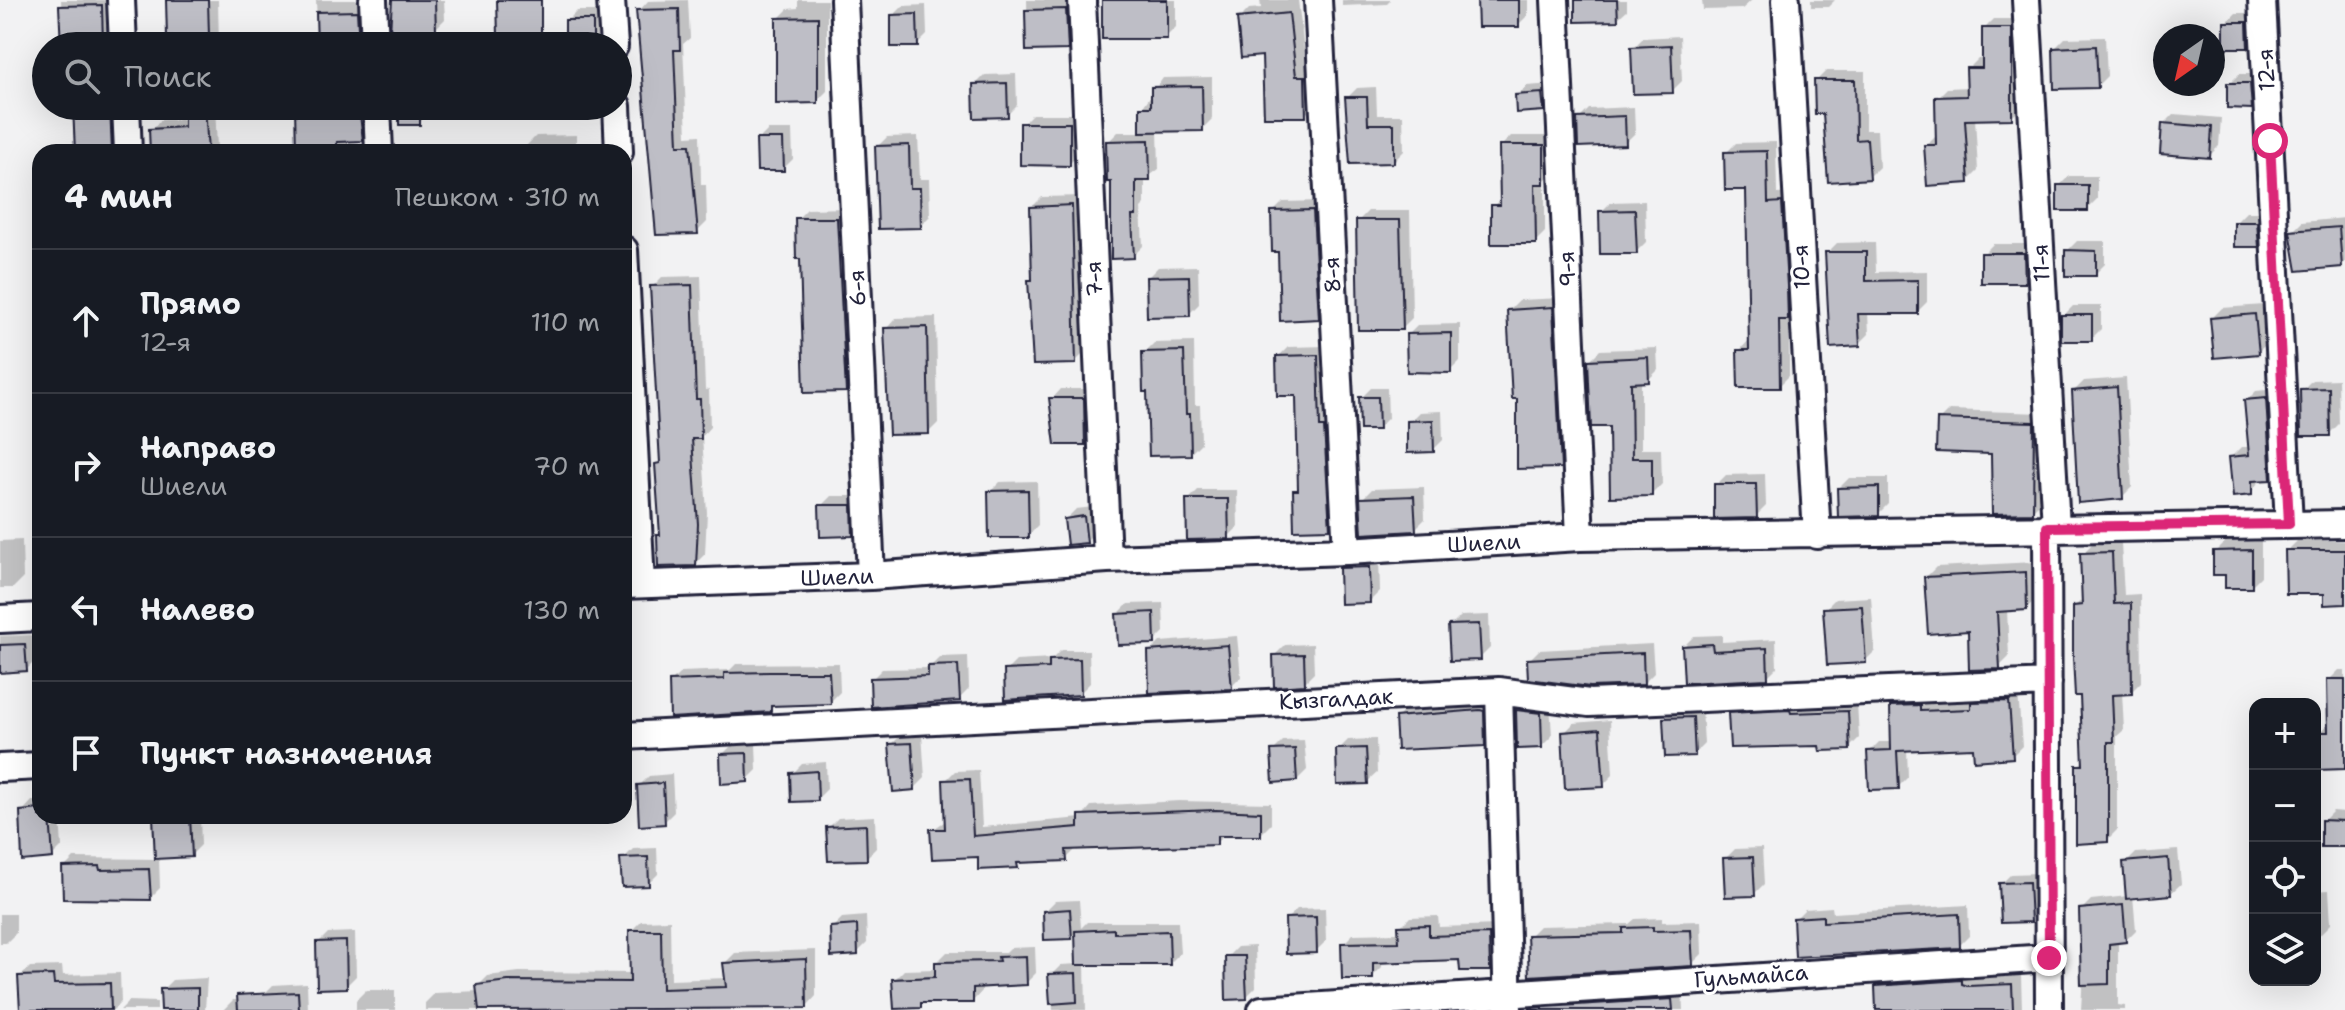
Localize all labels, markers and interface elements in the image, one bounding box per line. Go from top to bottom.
north arrow [2153,24,2225,96]
search box [32,32,632,120]
street label: 12-я [2250,48,2282,92]
icon: search [60,54,104,98]
text: Поиск [124,56,212,97]
route start [2252,123,2288,159]
text: 4 мин [64,173,173,219]
text: Пешком · 310 m [395,179,600,214]
street label: 11-я [2026,243,2056,283]
street label: 10-я [1785,244,1817,290]
street label: 9-я [1552,250,1582,288]
street label: 8-я [1317,256,1347,294]
street label: 7-я [1079,260,1109,298]
street label: 6-я [842,269,872,307]
text: Прямо [140,283,241,324]
icon: ahead [64,299,108,343]
text: 110 m [530,304,600,339]
text: 12-я [140,324,191,359]
text: Направо [140,427,276,468]
icon: right [64,443,108,487]
text: 70 m [533,448,600,483]
text: Шиели [140,468,227,503]
street label: Шиели [1446,527,1522,559]
street label: Шиели [800,561,874,593]
icon: left [64,587,108,631]
text: Налево [140,589,255,630]
text: 130 m [523,592,600,627]
street label: Кызгалдак [1278,682,1394,716]
map controls [2249,698,2321,986]
button: + [2249,698,2321,770]
icon: arrive [64,731,108,775]
text: Пункт назначения [140,733,432,774]
button: − [2249,770,2321,842]
button: locate [2249,842,2321,914]
button: layers [2249,914,2321,986]
route end [2031,940,2067,976]
street label: Гульмайса [1693,958,1809,994]

